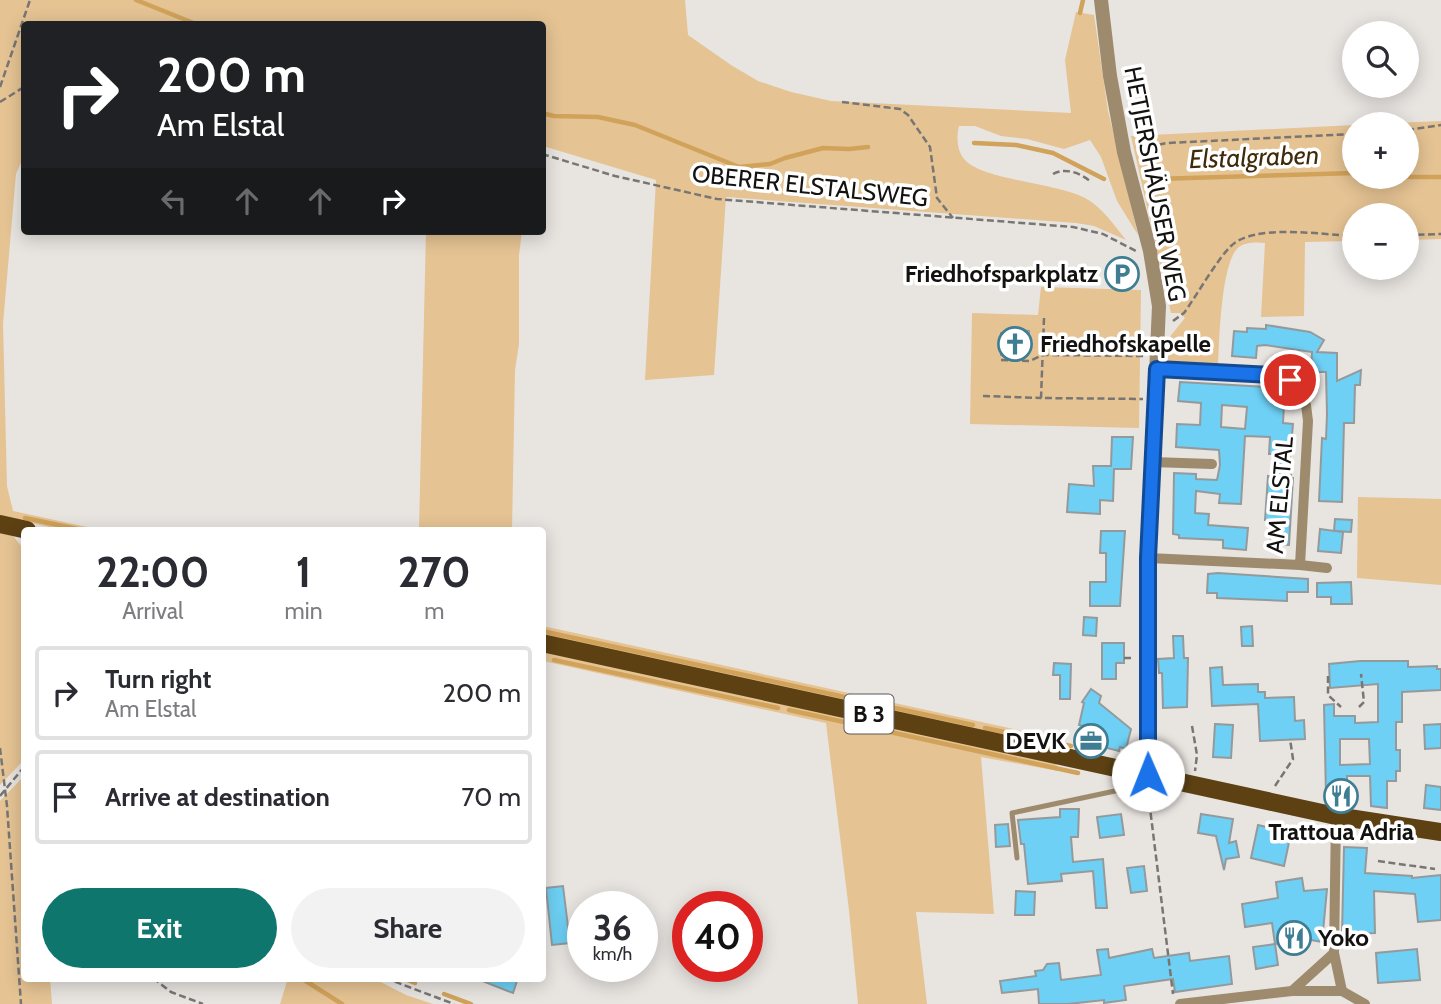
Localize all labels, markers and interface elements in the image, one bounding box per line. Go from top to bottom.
map controls [1342,21,1419,280]
button: search [1342,21,1419,98]
text: 200 m [157,45,306,104]
icon: right [42,49,133,140]
street label: HETJERSHÄUSER WEG [1118,64,1192,304]
text: Am Elstal [157,105,284,144]
button: + [1342,112,1419,189]
water label: Elstalgraben [1188,139,1320,175]
street label: OBERER ELSTALSWEG [691,159,930,212]
icon: left [155,182,193,220]
icon: ahead [228,182,266,220]
icon: ahead [301,182,339,220]
icon: right [374,182,412,220]
button: − [1342,203,1419,280]
parking icon: Friedhofsparkplatz [1103,255,1141,293]
place label: Friedhofsparkplatz [905,259,1098,288]
church icon: Friedhofskapelle [996,325,1034,363]
place label: Friedhofskapelle [1040,329,1211,358]
pin [1260,350,1320,410]
icon: arrive [1271,361,1309,399]
street label: AM ELSTAL [1260,435,1299,555]
text: 22:00 [96,546,209,598]
text: 1 [296,546,311,598]
text: 270 [398,546,471,598]
text: Arrival [122,597,183,625]
text: min [285,597,323,625]
text: m [424,597,444,625]
text: Turn right [105,663,211,695]
icon: right [46,674,84,712]
text: 200 m [442,677,521,709]
road number: B 3 [844,694,894,734]
text: Am Elstal [105,695,196,723]
office icon: DEVK [1072,722,1110,760]
place label: DEVK [1005,726,1066,755]
position arrow [1111,738,1185,812]
restaurant icon: Trattoua Adria [1322,777,1360,815]
icon: arrive [46,778,84,816]
text: Arrive at destination [105,781,330,813]
text: 70 m [461,781,521,813]
place label: Trattoua Adria [1268,817,1414,846]
button: Exit [42,888,277,968]
button: Share [291,888,525,968]
speed limit sign: 40 [672,891,763,982]
text: 36 [593,906,632,949]
restaurant icon: Yoko [1275,919,1313,957]
place label: Yoko [1317,923,1369,952]
text: km/h [593,943,632,965]

